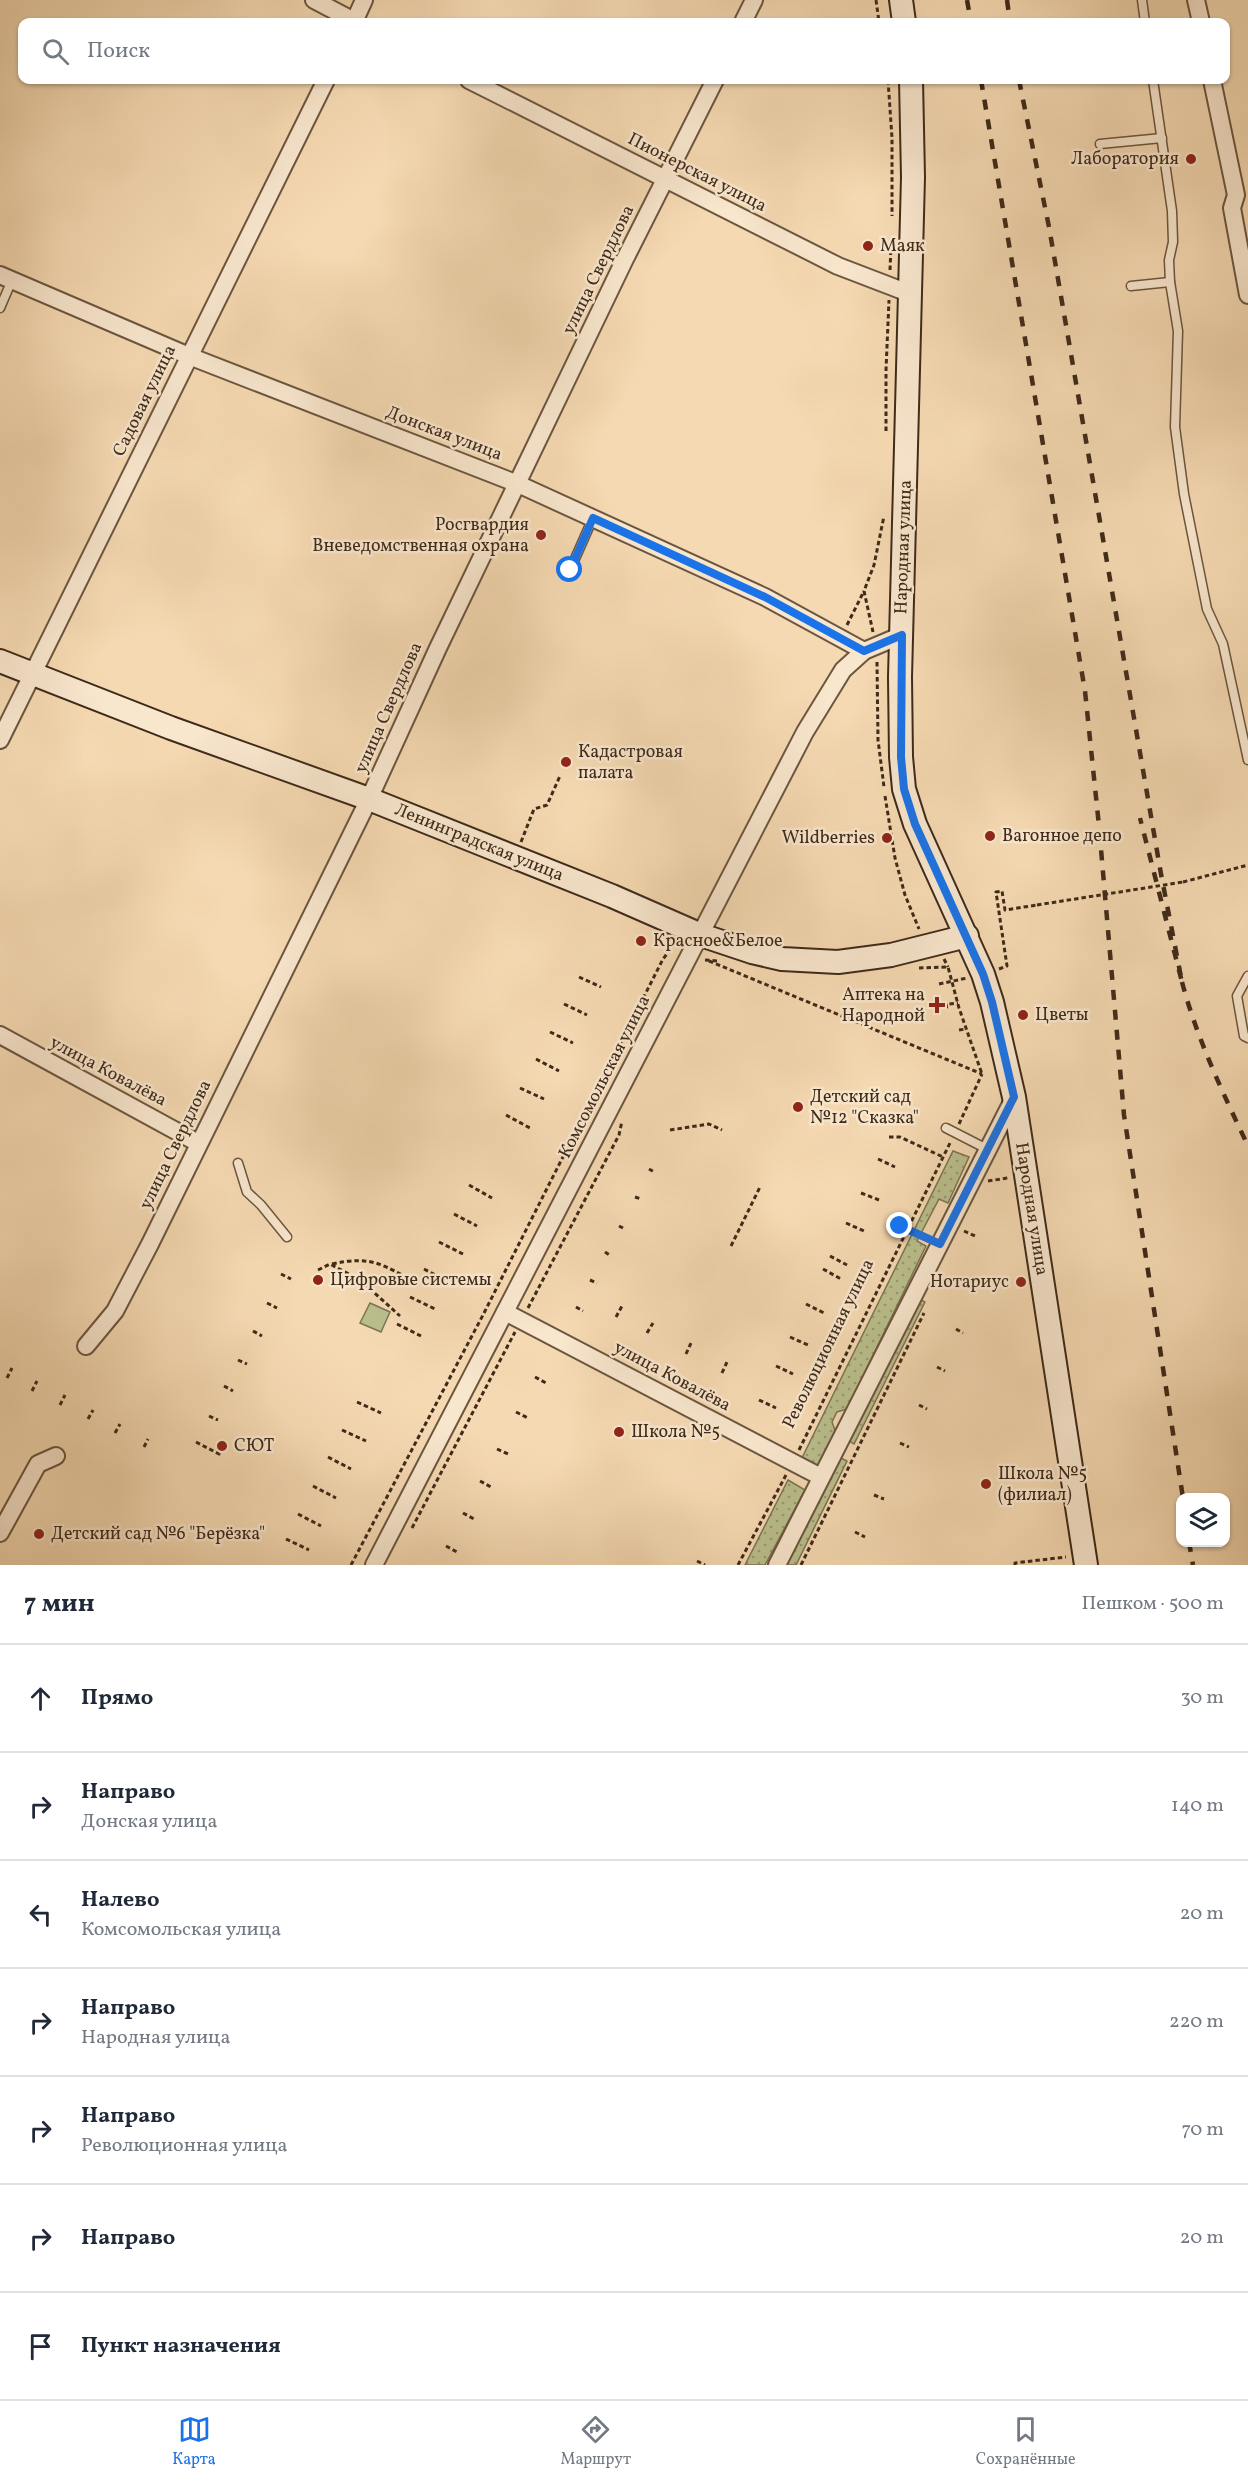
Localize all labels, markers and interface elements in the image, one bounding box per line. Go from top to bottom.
search box [18,18,1230,84]
icon: search [39,35,72,68]
text: Поиск [87,36,150,67]
street label: Пионерская улица [623,127,771,219]
place label: Лаборатория [1071,147,1179,172]
marker: Лаборатория [1184,152,1198,166]
street label: улица Свердлова [557,201,641,339]
place label: Маяк [880,234,925,259]
marker: Маяк [861,239,875,253]
street label: Садовая улица [107,341,183,461]
street label: Донская улица [382,400,506,468]
street label: Народная улица [889,479,919,615]
place label: Росгвардия Вневедомственная охрана [312,513,529,559]
marker: Росгвардия Вневедомственная охрана [534,528,548,542]
route start [556,556,582,582]
street label: улица Свердлова [349,638,429,778]
place label: Кадастровая палата [578,740,683,786]
marker: Кадастровая палата [559,755,573,769]
street label: Ленинградская улица [391,798,567,888]
place label: Вагонное депо [1002,824,1122,849]
place label: Wildberries [781,826,875,851]
marker: Вагонное депо [983,829,997,843]
marker: Wildberries [880,831,894,845]
place label: Красное&Белое [653,929,783,954]
marker: Красное&Белое [634,934,648,948]
place label: Аптека на Народной [841,983,925,1029]
street label: Комсомольская улица [553,991,657,1163]
marker: Аптека на Народной [930,998,944,1012]
place label: Цветы [1035,1003,1089,1028]
marker: Цветы [1016,1008,1030,1022]
street label: улица Ковалёва [45,1031,171,1113]
street label: улица Свердлова [134,1076,218,1214]
place label: Детский сад №12 "Сказка" [810,1085,919,1131]
marker: Детский сад №12 "Сказка" [791,1100,805,1114]
street label: Народная улица [1008,1141,1054,1277]
route end [886,1212,912,1238]
street label: Революционная улица [777,1255,881,1433]
place label: Цифровые системы [330,1268,492,1293]
place label: Нотариус [930,1270,1009,1295]
marker: Цифровые системы [311,1273,325,1287]
marker: Нотариус [1014,1275,1028,1289]
street label: улица Ковалёва [609,1336,735,1418]
place label: Школа №5 [631,1420,720,1445]
marker: Школа №5 [612,1425,626,1439]
place label: СЮТ [234,1434,275,1459]
marker: СЮТ [215,1439,229,1453]
place label: Школа №5 (филиал) [998,1462,1087,1508]
marker: Школа №5 (филиал) [979,1477,993,1491]
map controls [1176,1493,1230,1547]
button: layers [1176,1493,1230,1547]
place label: Детский сад №6 "Берёзка" [51,1522,265,1547]
marker: Детский сад №6 "Берёзка" [32,1527,46,1541]
text: 7 мин [24,1586,95,1622]
text: Пешком · 500 m [1081,1590,1224,1618]
icon: ahead [24,1682,57,1715]
text: Прямо [81,1683,153,1714]
text: 30 m [1180,1684,1224,1712]
text: Направо [81,1777,175,1808]
icon: right [24,1790,57,1823]
text: 140 m [1171,1792,1224,1820]
text: Донская улица [81,1808,217,1836]
text: Налево [81,1885,160,1916]
icon: left [24,1898,57,1931]
text: 20 m [1180,1900,1224,1928]
text: Комсомольская улица [81,1916,281,1944]
text: Направо [81,1993,175,2024]
icon: right [24,2006,57,2039]
text: 220 m [1169,2008,1224,2036]
text: Народная улица [81,2024,230,2052]
text: Направо [81,2101,175,2132]
icon: right [24,2114,57,2147]
text: 70 m [1181,2116,1224,2144]
text: Революционная улица [81,2132,288,2160]
icon: right [24,2222,57,2255]
text: Направо [81,2223,175,2254]
text: 20 m [1180,2224,1224,2252]
icon: arrive [24,2330,57,2363]
text: Пункт назначения [81,2331,281,2362]
tab: Карта [172,2413,216,2471]
tab: Маршрут [561,2413,631,2471]
tab: Сохранённые [976,2413,1076,2471]

